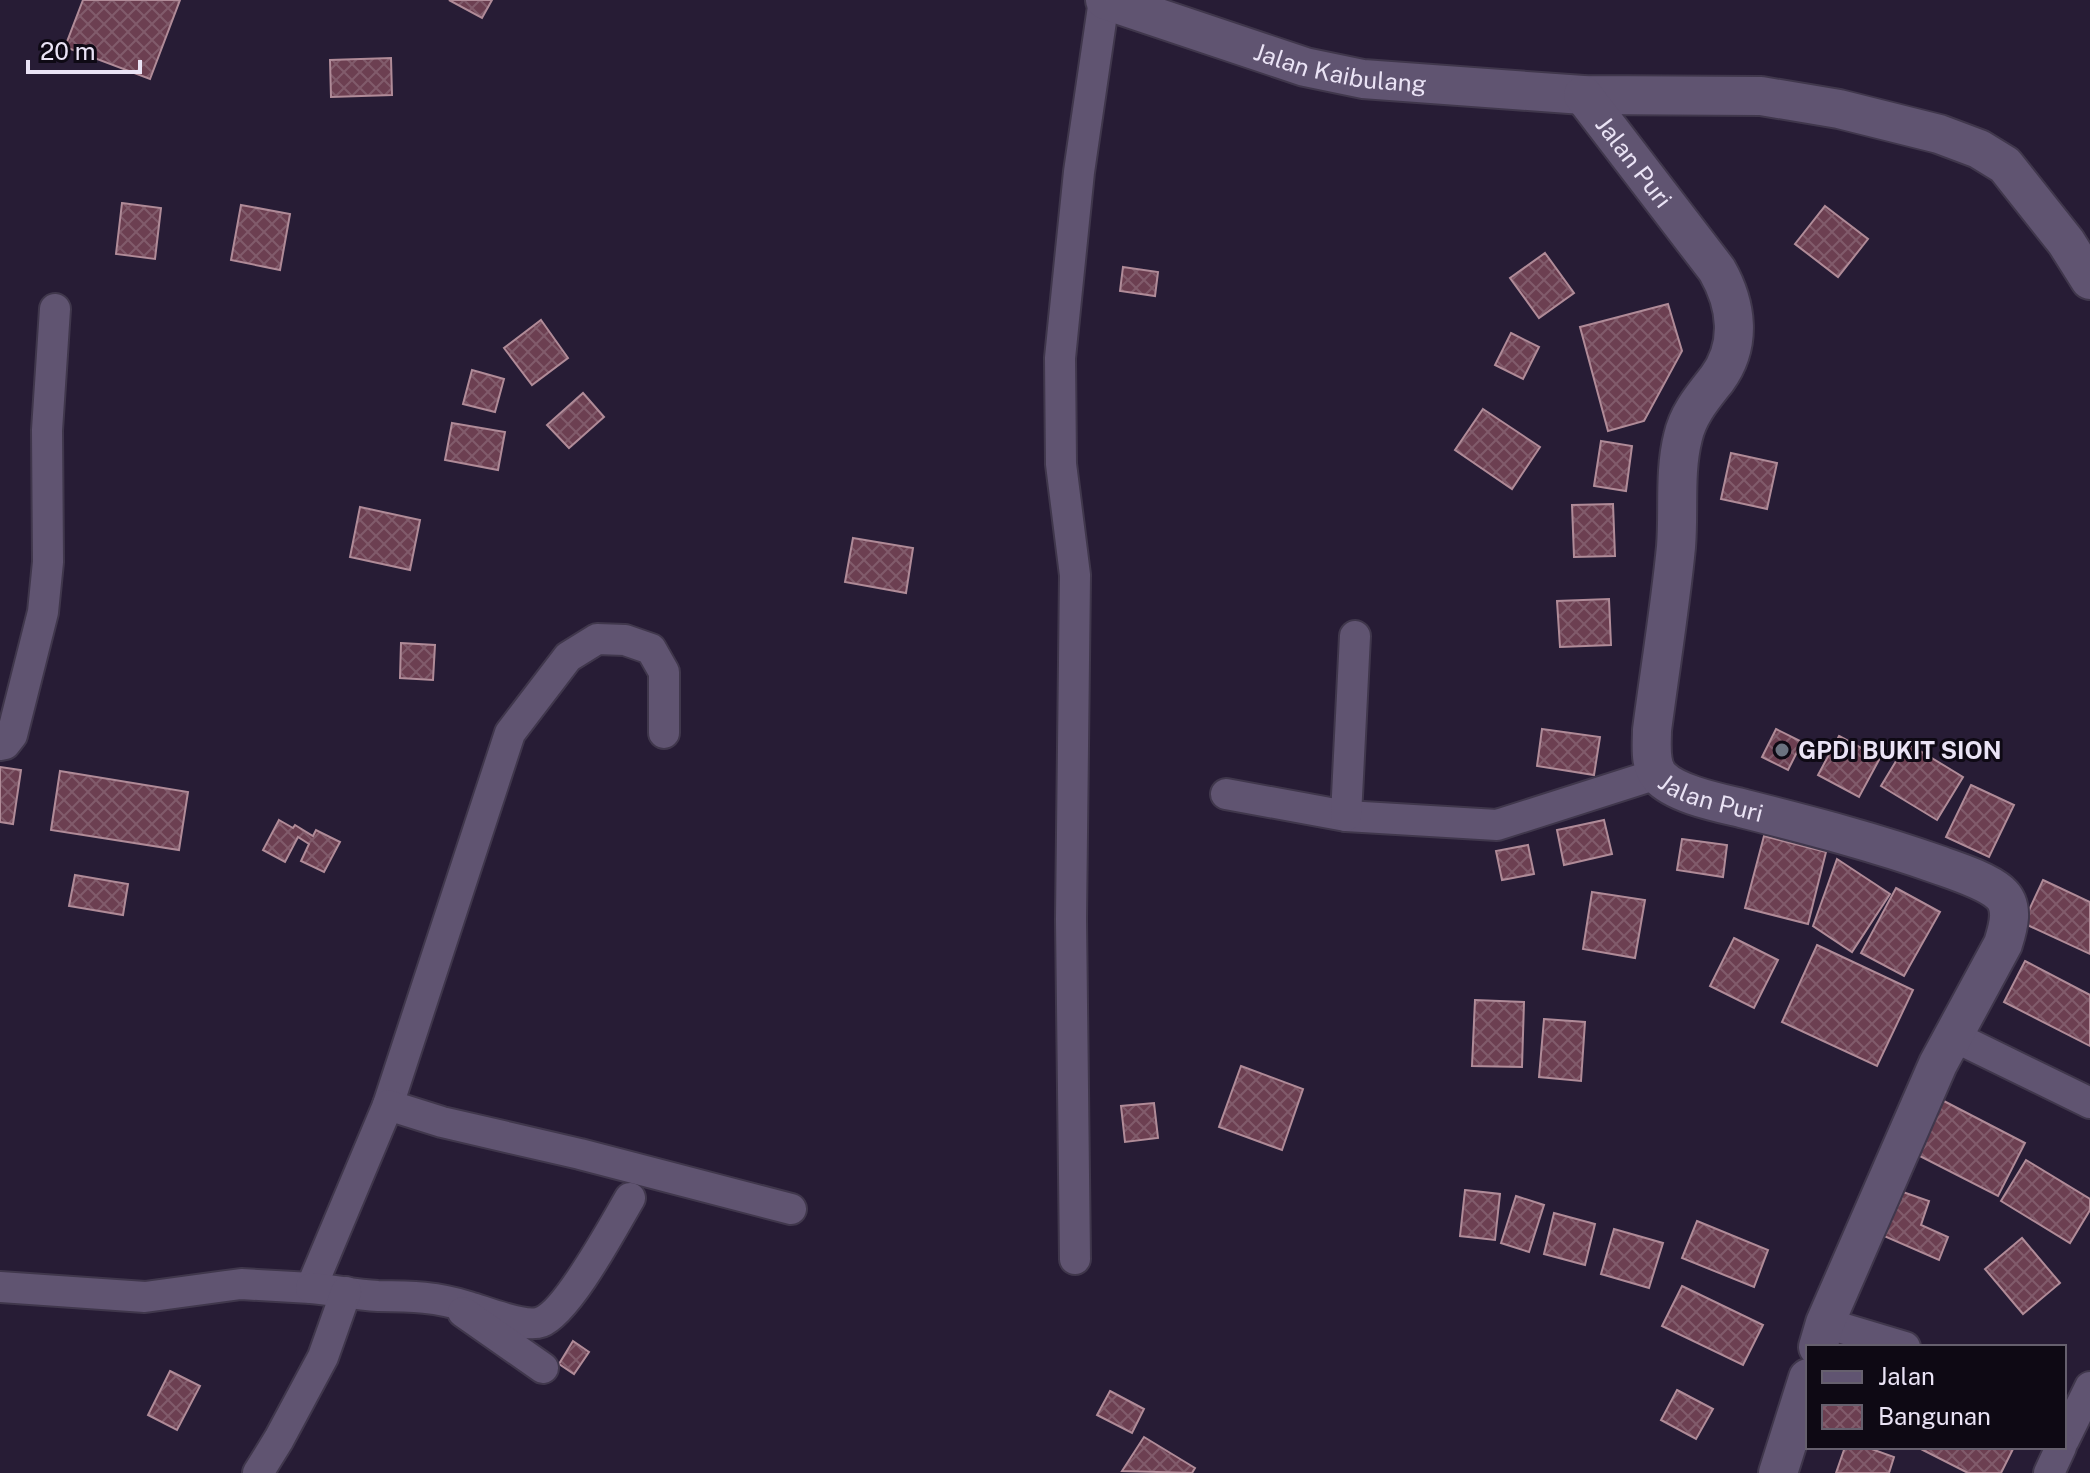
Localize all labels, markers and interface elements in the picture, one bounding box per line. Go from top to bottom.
scale bar [28,24,140,74]
text: 20 m [40,37,96,65]
street label: Jalan Kaibulang [1250,37,1428,98]
street label: Jalan Puri [1590,111,1678,213]
place label: GPDI BUKIT SION [1798,736,2002,764]
marker: GPDI BUKIT SION [1773,741,1791,759]
street label: Jalan Puri [1653,768,1766,827]
legend [1806,1345,2066,1449]
text: Jalan [1878,1362,1935,1390]
text: Bangunan [1878,1402,1991,1430]

